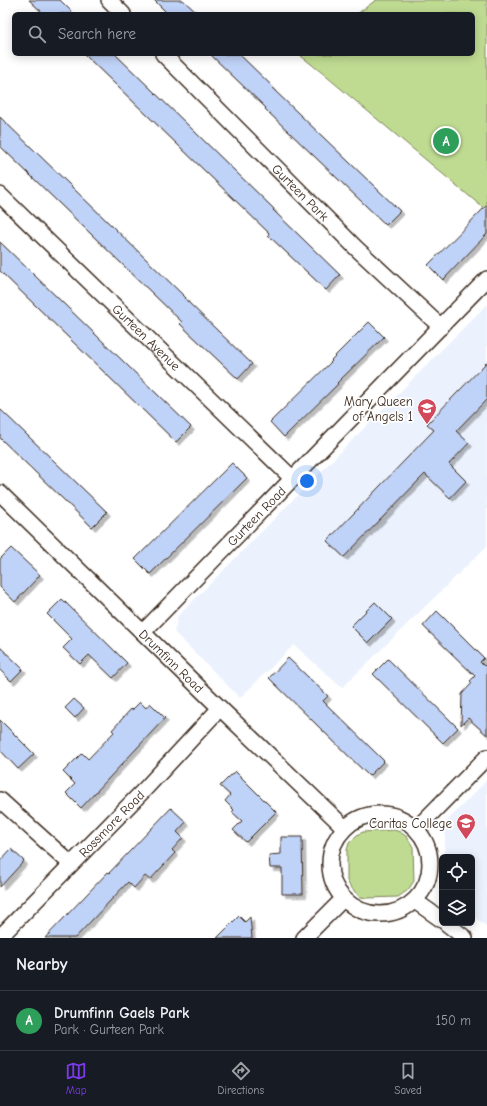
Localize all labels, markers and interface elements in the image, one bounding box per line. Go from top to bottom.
search box [12,12,475,56]
icon: search [26,23,48,45]
text: Search here [58,25,136,43]
pin: A [433,126,459,156]
street label: Gurteen Park [269,161,332,224]
street label: Gurteen Avenue [109,301,184,374]
place label: Mary Queen of Angels 1 [344,394,413,424]
school or university icon: Mary Queen of Angels 1 [416,397,438,425]
your location [297,471,317,491]
street label: Gurteen Road [224,483,288,549]
street label: Drumfinn Road [136,626,207,696]
street label: Rossmore Road [76,787,147,860]
school or university icon: Caritas College [455,812,477,840]
place label: Caritas College [369,816,452,831]
map controls [439,854,475,926]
button: locate [439,854,475,890]
button: layers [439,890,475,926]
text: Nearby [16,955,67,974]
text: Drumfinn Gaels Park [54,1004,189,1022]
text: A [25,1013,33,1028]
text: 150 m [436,1013,471,1028]
text: Park · Gurteen Park [54,1022,164,1037]
tab: Map [65,1060,87,1097]
tab: Directions [217,1060,264,1097]
tab: Saved [394,1060,422,1097]

